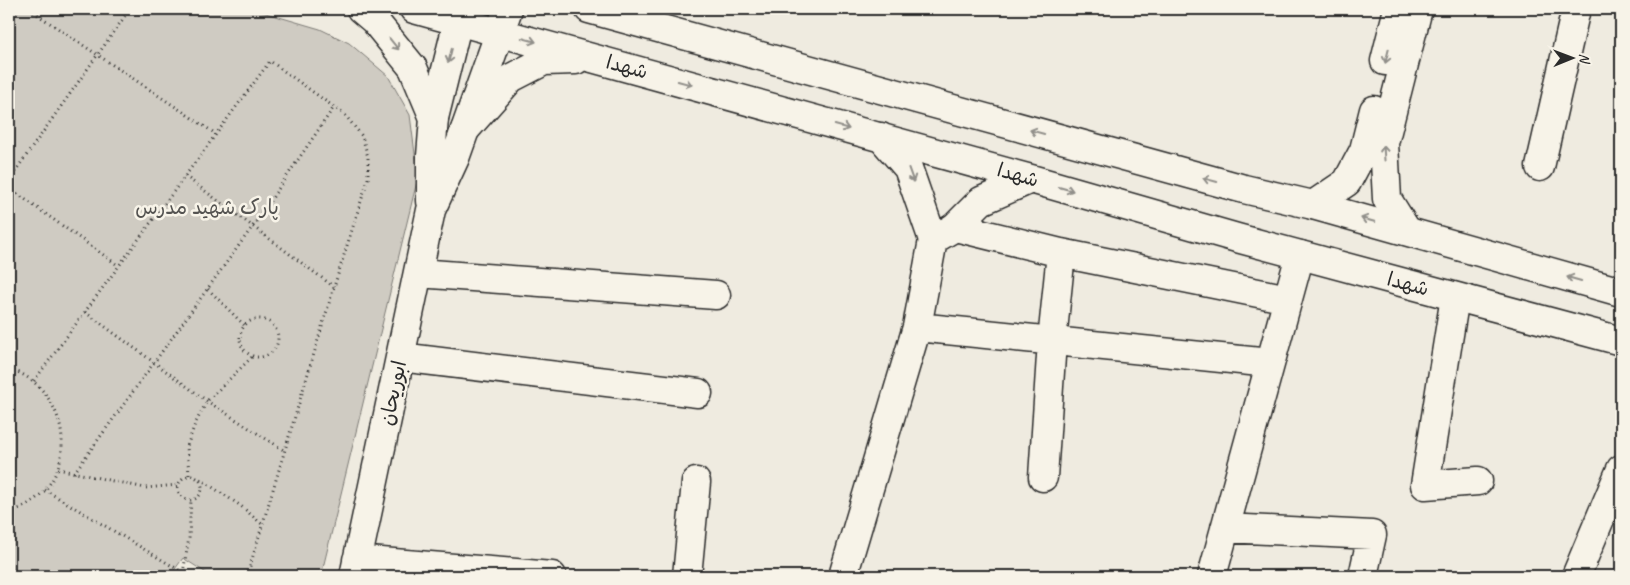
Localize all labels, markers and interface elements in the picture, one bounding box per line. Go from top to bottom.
north arrow [1548,32,1598,82]
one-way arrow [520,36,536,45]
one-way arrow [389,38,400,51]
one-way arrow [445,48,454,64]
one-way arrow [1381,48,1391,64]
street label: شهدا [603,49,651,85]
text: N [1576,53,1593,65]
one-way arrow [677,79,693,89]
one-way arrow [833,122,849,132]
one-way arrow [1029,127,1045,136]
one-way arrow [1380,145,1389,161]
street label: شهدا [994,157,1042,193]
one-way arrow [907,168,916,183]
one-way arrow [1203,174,1219,184]
one-way arrow [1057,185,1073,194]
park label: پارک شهید مدرس [135,195,279,220]
one-way arrow [1360,215,1376,224]
street label: شهدا [1384,266,1432,302]
one-way arrow [1567,273,1583,283]
street label: ابوریحان [374,358,412,428]

